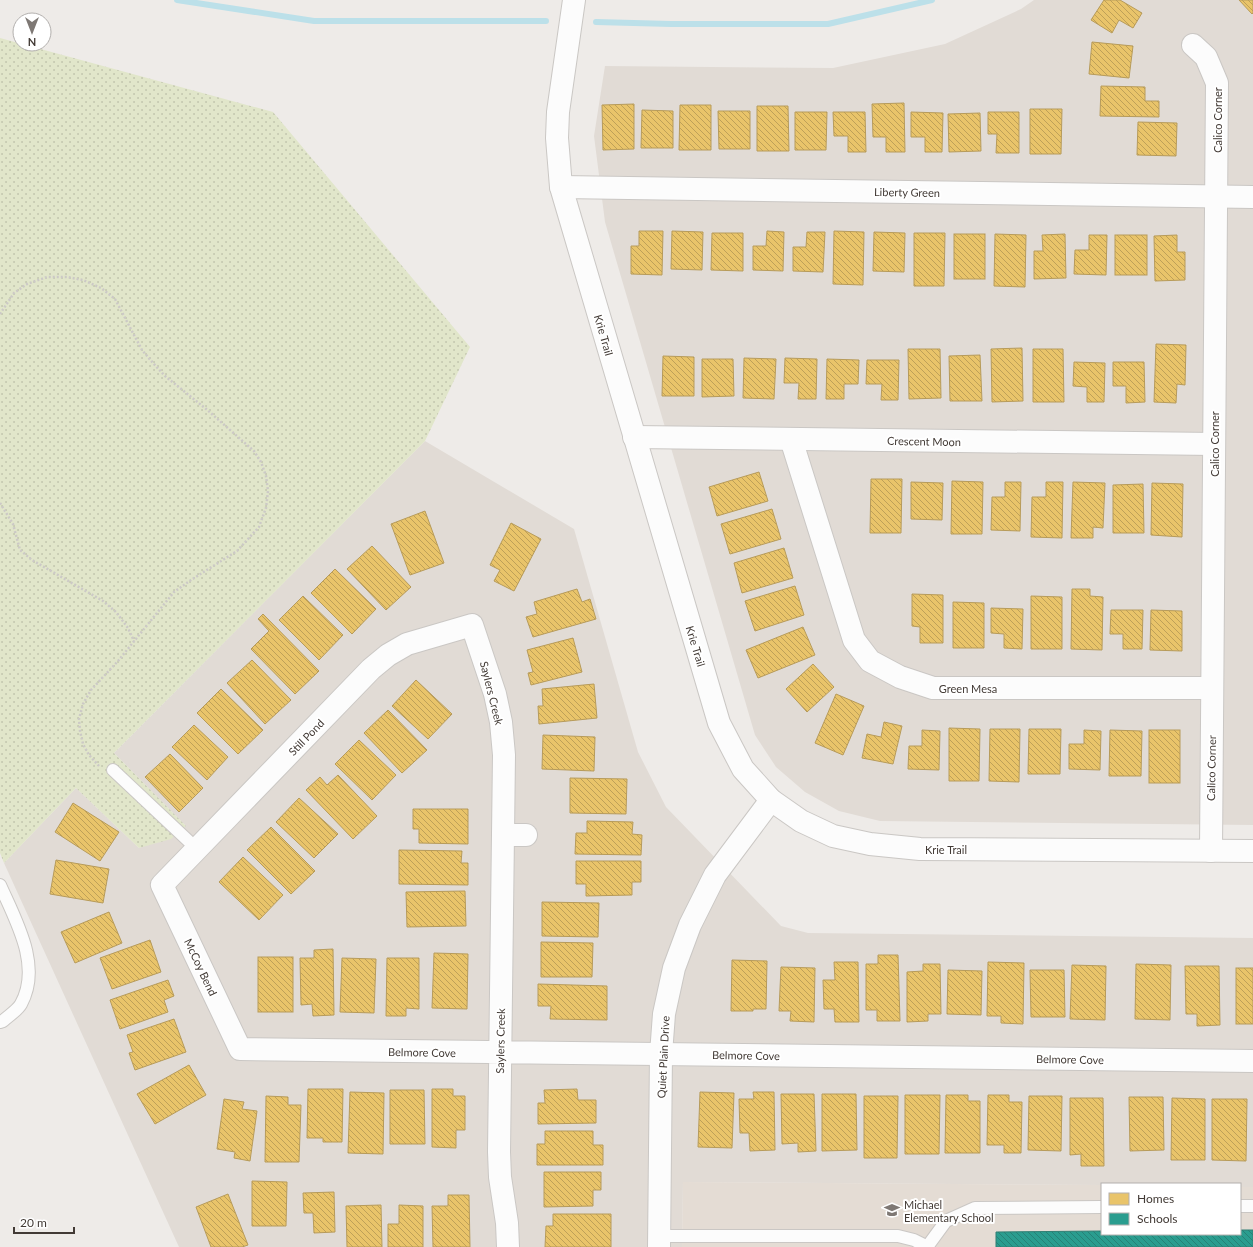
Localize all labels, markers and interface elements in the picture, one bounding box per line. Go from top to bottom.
north arrow [12,12,52,52]
text: N [28,36,36,49]
street label: Calico Corner [1211,87,1224,153]
street label: Liberty Green [874,185,940,199]
street label: Krie Trail [592,313,616,357]
street label: Calico Corner [1208,411,1221,477]
street label: Crescent Moon [887,434,961,448]
street label: Krie Trail [684,624,708,668]
street label: Saylers Creek [478,660,506,727]
street label: Green Mesa [939,682,997,695]
street label: Still Pond [286,716,326,758]
street label: Calico Corner [1204,735,1218,801]
street label: Krie Trail [925,843,967,856]
street label: McCoy Bend [182,936,220,998]
street label: Saylers Creek [493,1008,507,1074]
street label: Quiet Plain Drive [654,1015,672,1099]
street label: Belmore Cove [388,1045,456,1059]
street label: Belmore Cove [712,1048,780,1062]
street label: Belmore Cove [1036,1052,1104,1066]
legend [1101,1183,1241,1235]
text: Homes [1137,1191,1174,1206]
place label: Michael Elementary School [904,1198,994,1224]
school or university icon: Michael Elementary School [883,1201,901,1219]
scale bar [14,1209,74,1235]
text: Schools [1137,1211,1178,1226]
text: 20 m [20,1215,47,1230]

